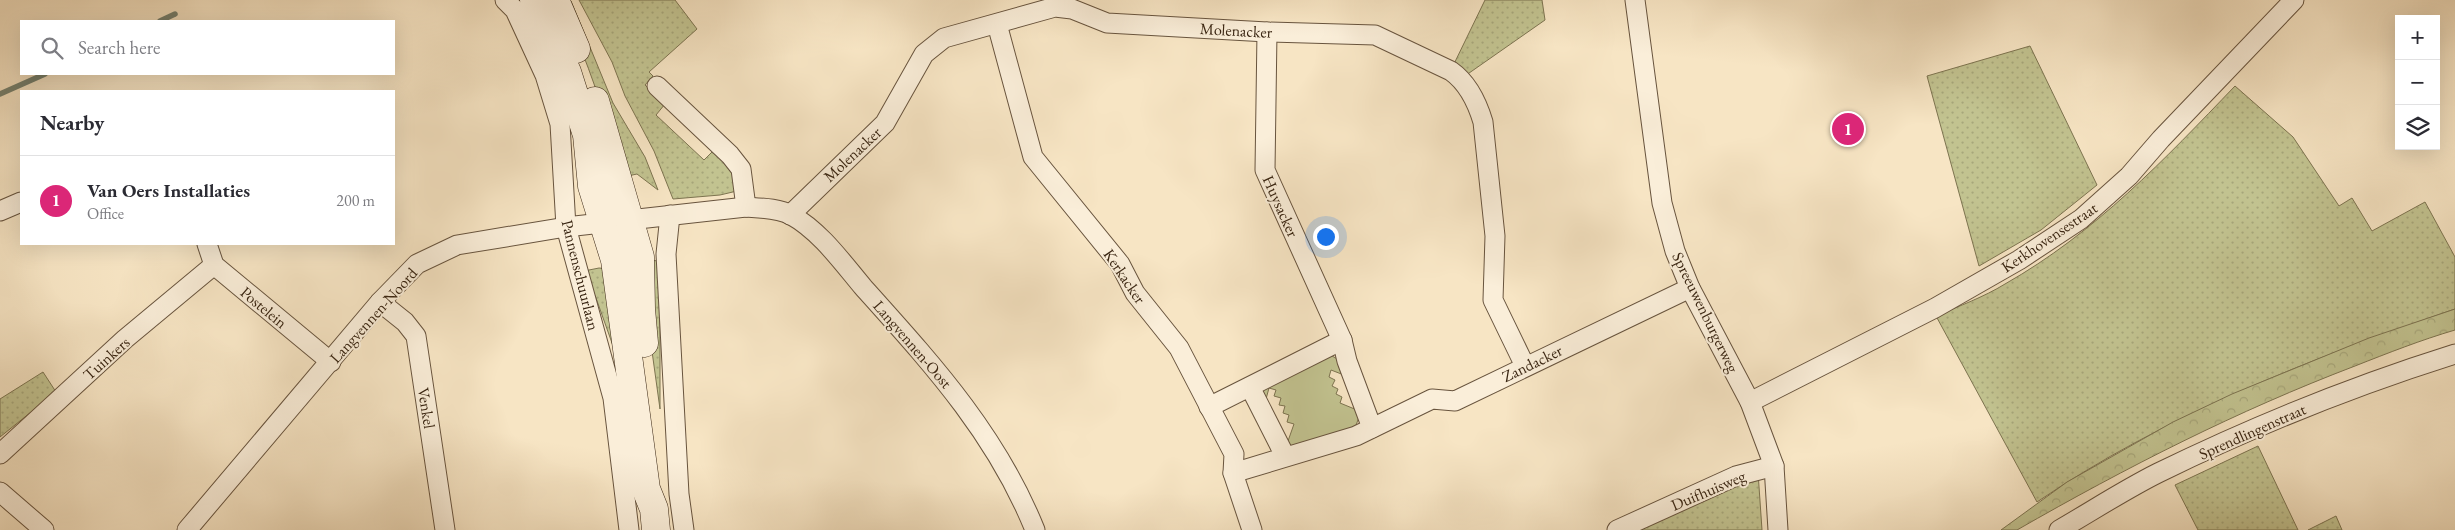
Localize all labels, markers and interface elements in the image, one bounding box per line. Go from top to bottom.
map controls [2395,15,2440,150]
button: + [2395,15,2440,60]
street label: Molenacker [1199,18,1273,43]
search box [20,20,395,75]
icon: search [38,34,66,62]
text: Search here [78,35,160,60]
button: − [2395,60,2440,105]
button: layers [2395,105,2440,150]
text: Nearby [40,109,104,136]
pin: 1 [1832,110,1864,148]
street label: Molenacker [819,122,886,187]
street label: Huysacker [1258,172,1304,241]
text: Van Oers Installaties [87,178,250,203]
text: 1 [52,190,60,211]
text: 200 m [336,190,375,211]
street label: Kerkhovensestraat [1997,197,2102,277]
text: Office [87,203,124,224]
street label: Pannenschuurlaan [557,218,605,333]
your location [1313,224,1339,250]
street label: Kerkacker [1099,245,1151,308]
street label: Spreeuwenburgerweg [1667,249,1744,377]
street label: Langvennen-Noord [325,262,423,368]
street label: Postelein [236,282,292,333]
street label: Langvennen-Oost [869,296,957,393]
street label: Tuinkers [79,332,134,385]
street label: Zandacker [1499,340,1566,387]
street label: Venkel [413,386,440,430]
street label: Sprendlingenstraat [2195,398,2309,464]
street label: Duifhuisweg [1668,465,1750,516]

